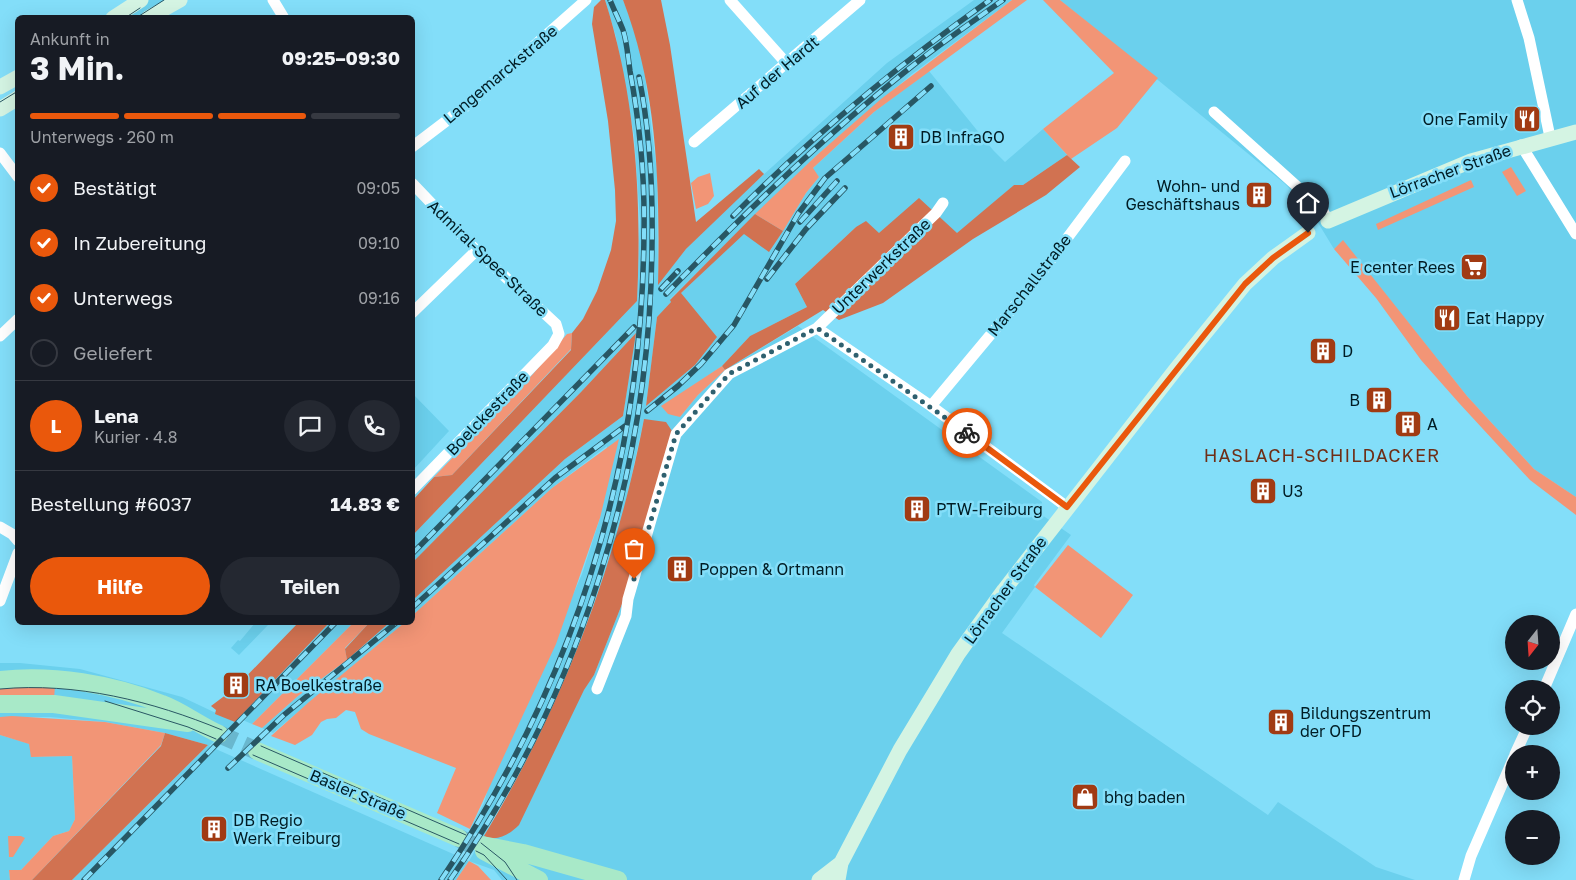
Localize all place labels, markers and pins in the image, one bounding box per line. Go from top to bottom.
restaurant icon: One Family [1512,104,1542,134]
place label: One Family [1423,109,1508,129]
building icon: DB InfraGO [886,122,916,152]
place label: DB InfraGO [920,127,1005,147]
place label: Wohn- und Geschäftshaus [1125,176,1240,214]
building icon: Wohn- und Geschäftshaus [1244,180,1274,210]
pin [1287,182,1329,233]
supermarket icon: E center Rees [1459,252,1489,282]
place label: E center Rees [1350,257,1455,277]
restaurant icon: Eat Happy [1432,303,1462,333]
place label: Eat Happy [1466,308,1544,328]
building icon: D [1308,336,1338,366]
place label: D [1342,341,1353,361]
building icon: B [1364,385,1394,415]
place label: B [1349,390,1360,410]
building icon: A [1393,409,1423,439]
place label: A [1427,414,1438,434]
building icon: U3 [1248,476,1278,506]
place label: U3 [1282,481,1303,501]
building icon: PTW-Freiburg [902,494,932,524]
place label: PTW-Freiburg [936,499,1043,519]
pin [613,528,655,579]
building icon: Poppen & Ortmann [665,554,695,584]
place label: Poppen & Ortmann [699,559,844,579]
building icon: RA Boelkestraße [221,670,251,700]
place label: RA Boelkestraße [255,675,382,695]
place label: Bildungszentrum der OFD [1300,703,1431,741]
building icon: Bildungszentrum der OFD [1266,707,1296,737]
shop icon: bhg baden [1070,782,1100,812]
place label: bhg baden [1104,787,1185,807]
place label: DB Regio Werk Freiburg [233,810,341,848]
building icon: DB Regio Werk Freiburg [199,814,229,844]

